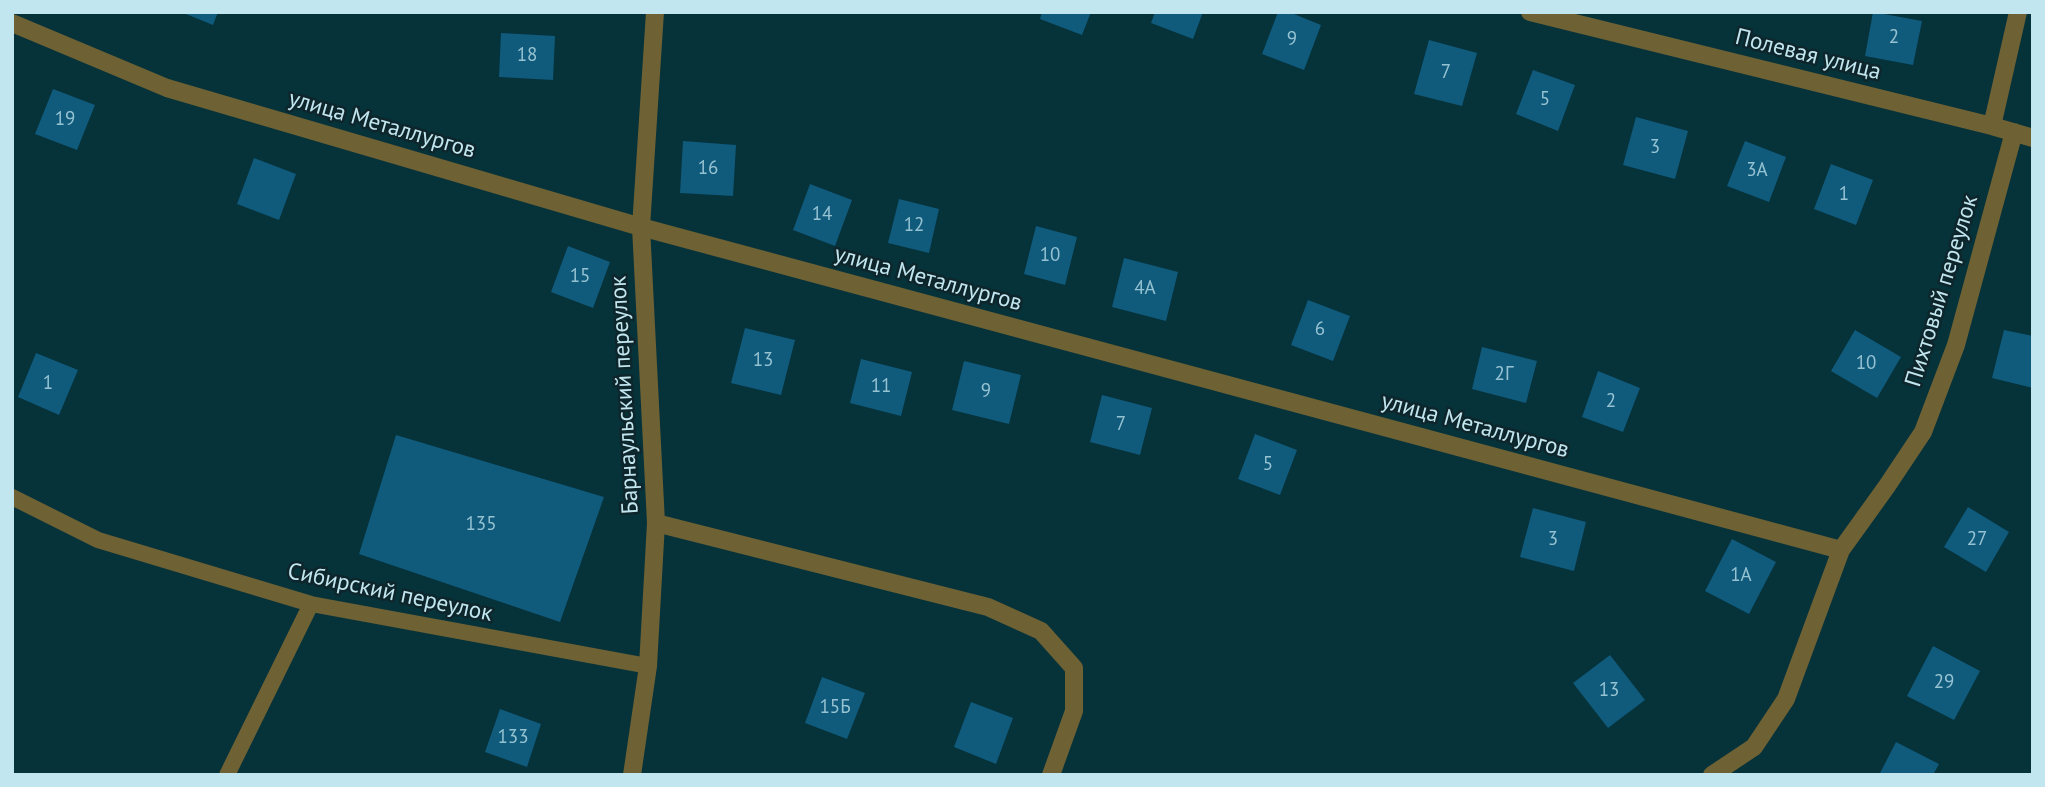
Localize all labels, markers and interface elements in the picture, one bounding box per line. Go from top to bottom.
street label: Полевая улица [1732,24,1884,86]
house number: 2 [1889,27,1899,49]
house number: 9 [1287,29,1297,51]
house number: 18 [517,45,537,67]
house number: 7 [1441,62,1451,84]
street label: улица Металлургов [285,85,479,165]
house number: 5 [1540,89,1550,111]
house number: 19 [55,109,75,131]
house number: 3 [1650,137,1660,159]
house number: 16 [698,158,718,180]
house number: 3А [1746,160,1768,182]
house number: 1 [1839,184,1849,206]
street label: Пихтовый переулок [1900,192,1984,390]
house number: 14 [812,204,832,226]
house number: 12 [904,215,924,237]
street label: улица Металлургов [831,241,1025,317]
house number: 10 [1040,245,1060,267]
house number: 15 [570,266,590,288]
street label: Барнаульский переулок [605,275,645,515]
house number: 4А [1134,278,1156,300]
house number: 6 [1315,319,1325,341]
house number: 13 [753,350,773,372]
house number: 10 [1856,353,1876,375]
house number: 2Г [1495,364,1513,386]
house number: 1 [43,373,53,395]
house number: 11 [871,376,891,398]
house number: 9 [981,381,991,403]
street label: улица Металлургов [1378,388,1572,464]
house number: 2 [1606,391,1616,413]
house number: 7 [1116,414,1126,436]
house number: 5 [1263,454,1273,476]
house number: 135 [465,514,497,536]
house number: 3 [1548,529,1558,551]
house number: 27 [1967,529,1987,551]
street label: Сибирский переулок [285,558,495,628]
house number: 1А [1730,565,1752,587]
house number: 29 [1934,672,1954,694]
house number: 13 [1599,680,1619,702]
house number: 15Б [819,697,851,719]
house number: 133 [497,727,529,749]

